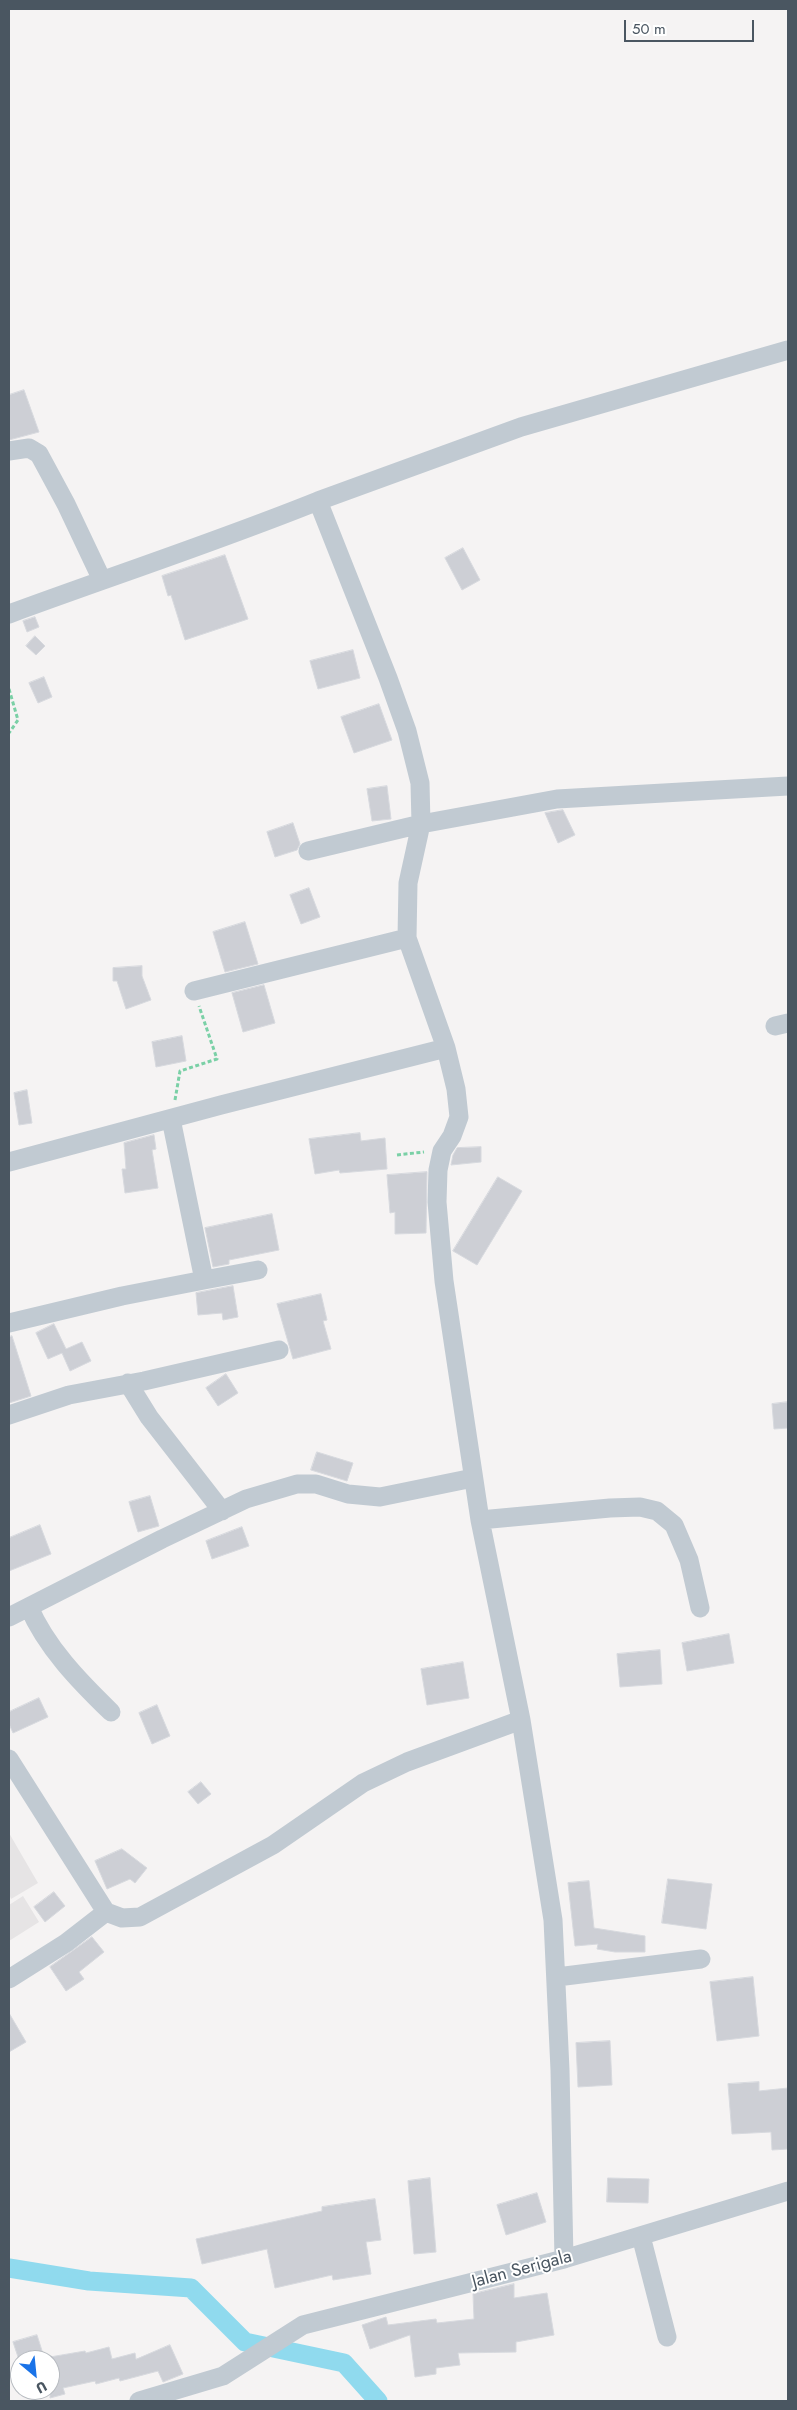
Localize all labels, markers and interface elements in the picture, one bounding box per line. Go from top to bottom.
scale bar [627,10,757,42]
text: 50 m [632,18,666,40]
street label: Jalan Serigala [470,2246,574,2294]
north arrow [10,2350,60,2400]
text: U [33,2376,51,2398]

